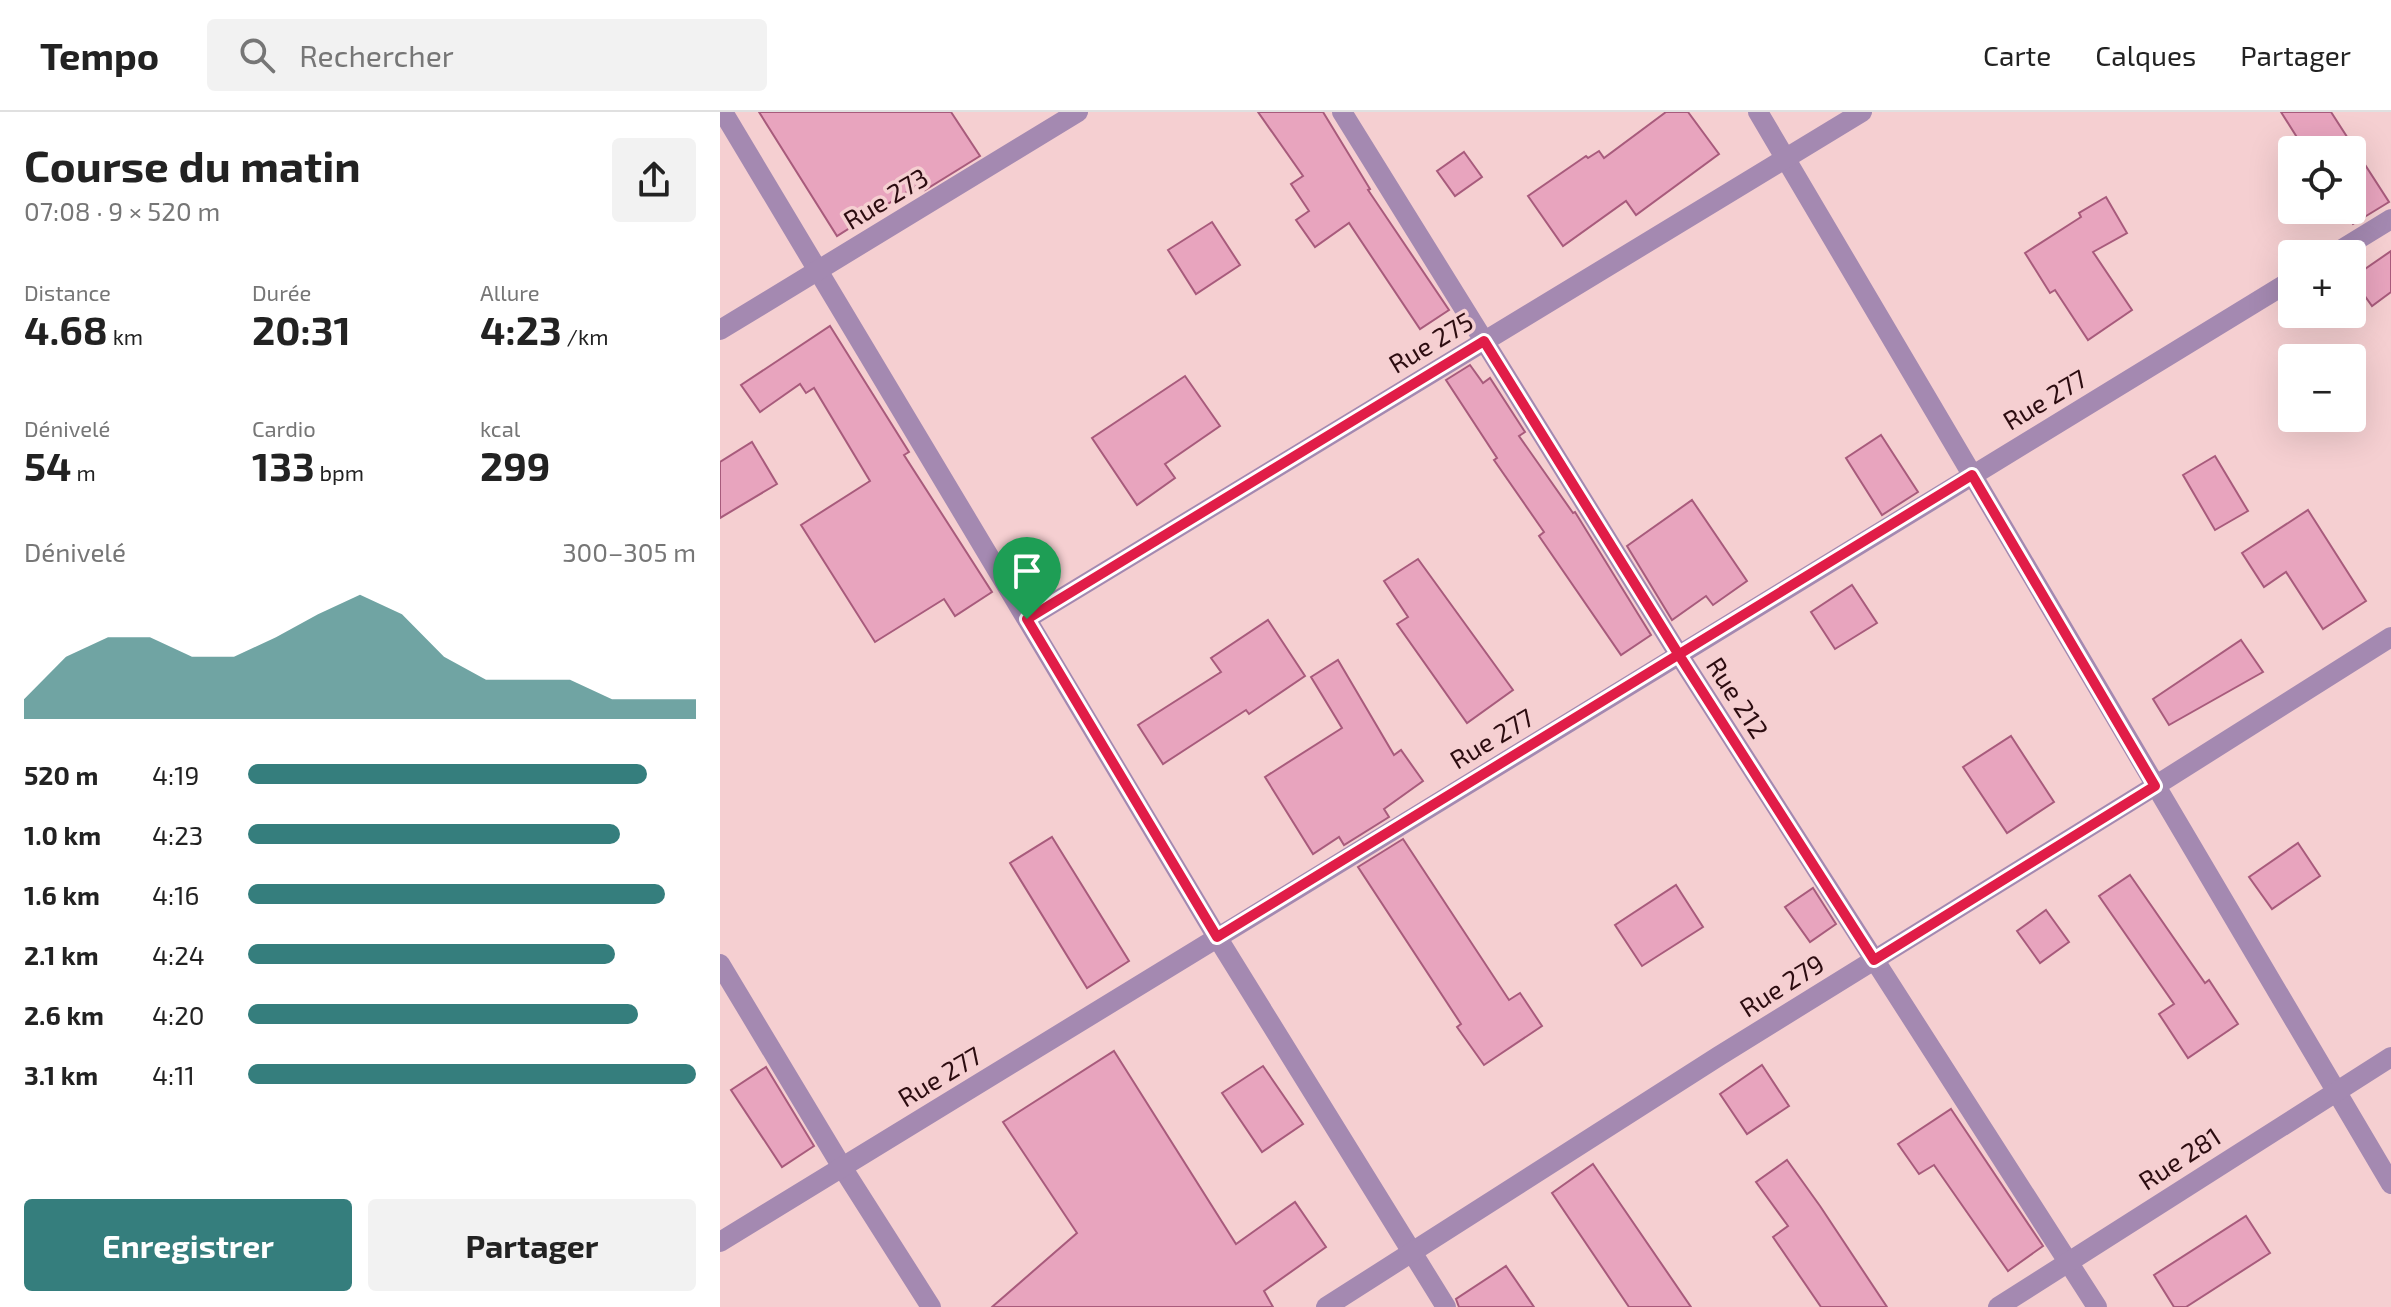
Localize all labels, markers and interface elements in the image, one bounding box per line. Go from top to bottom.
search box [207,19,767,91]
text: Tempo [40,32,159,78]
icon: search [235,33,279,77]
text: Rechercher [299,37,454,73]
text: Carte [1983,38,2051,72]
text: Calques [2095,38,2196,72]
text: Partager [2240,38,2351,72]
map controls [2278,136,2366,432]
button: locate [2278,136,2366,224]
text: Course du matin [24,138,361,191]
button: share [612,138,696,222]
street label: Rue 273 [837,160,933,235]
text: 07:08 · 9 × 520 m [24,195,220,226]
button: + [2278,240,2366,328]
text: Distance [24,279,111,305]
text: Durée [252,279,311,305]
text: Allure [480,279,540,305]
text: 4.68 [24,305,108,353]
text: 20:31 [252,305,351,353]
text: 4:23 [480,305,562,353]
street label: Rue 275 [1383,305,1478,379]
text: km [108,323,143,349]
text: /km [562,323,608,349]
button: − [2278,344,2366,432]
street label: Rue 277 [1997,362,2092,436]
text: Dénivelé [24,415,110,441]
text: Cardio [252,415,316,441]
text: kcal [480,415,520,441]
text: 54 [24,441,72,489]
text: 133 [252,441,315,489]
text: 299 [480,441,550,489]
text: m [72,459,96,485]
text: bpm [315,459,364,485]
text: Dénivelé [24,536,126,567]
text: 300–305 m [562,536,696,567]
pin [993,537,1061,619]
icon: arrive [1005,549,1049,593]
street label: Rue 212 [1701,651,1776,743]
street label: Rue 277 [1444,701,1539,775]
text: 520 m [24,759,98,790]
text: 4:19 [152,759,199,790]
text: 1.0 km [24,819,101,850]
text: 4:23 [152,819,203,850]
text: 1.6 km [24,879,100,910]
text: 4:16 [152,879,199,910]
text: 2.1 km [24,939,99,970]
text: 4:24 [152,939,205,970]
street label: Rue 279 [1733,947,1829,1023]
text: 2.6 km [24,999,104,1030]
text: 4:20 [152,999,204,1030]
street label: Rue 277 [892,1039,987,1113]
text: 3.1 km [24,1059,98,1090]
text: 4:11 [152,1059,195,1090]
street label: Rue 281 [2132,1120,2226,1196]
button: Enregistrer [24,1199,352,1291]
button: Partager [368,1199,696,1291]

